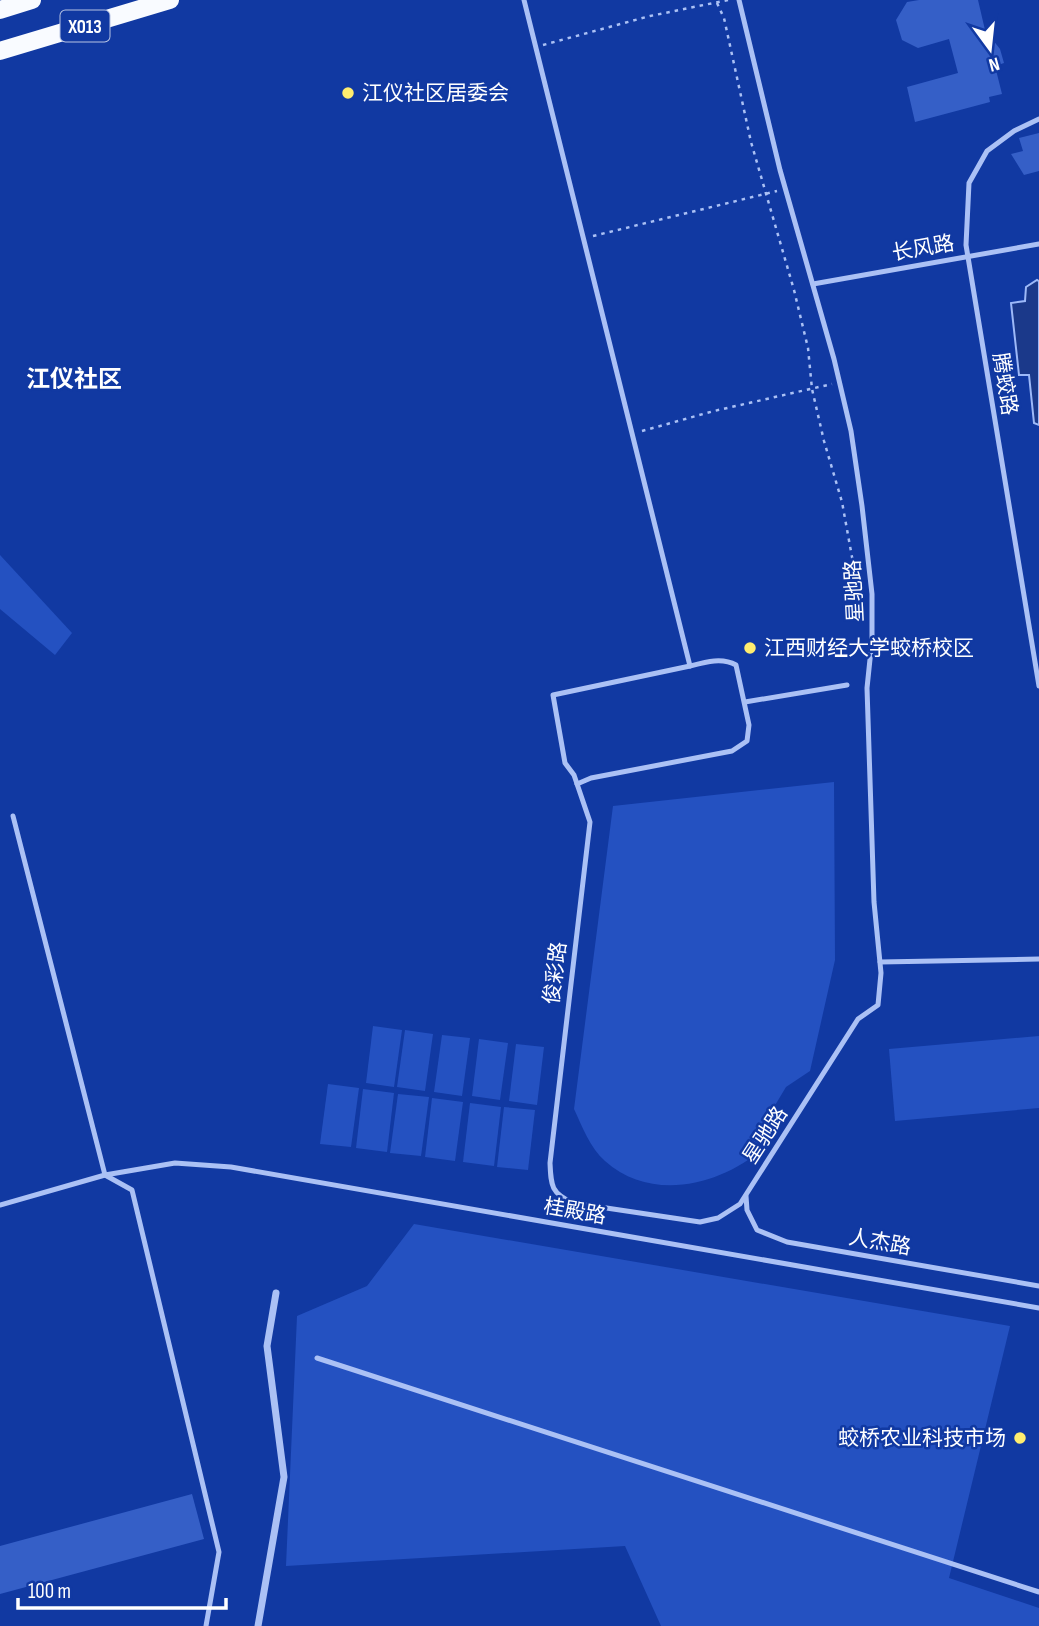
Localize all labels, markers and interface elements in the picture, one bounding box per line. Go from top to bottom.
road number: X013 [60,10,110,42]
north arrow [955,14,1025,84]
text: N [986,52,1002,76]
place label: 江仪社区居委会 [362,81,509,106]
marker: 江仪社区居委会 [340,85,356,101]
street label: 长风路 [890,231,956,266]
street label: 腾蛟路 [987,351,1022,417]
district label: 江仪社区 [26,365,122,394]
street label: 星驰路 [840,559,869,623]
place label: 江西财经大学蛟桥校区 [764,636,974,661]
marker: 江西财经大学蛟桥校区 [742,640,758,656]
street label: 俊彩路 [539,940,572,1006]
street label: 星驰路 [738,1102,793,1168]
street label: 桂殿路 [542,1194,608,1229]
street label: 人杰路 [847,1225,913,1260]
place label: 蛟桥农业科技市场 [838,1426,1006,1451]
marker: 蛟桥农业科技市场 [1012,1430,1028,1446]
scale bar [18,1566,226,1610]
text: 100 m [28,1579,71,1604]

